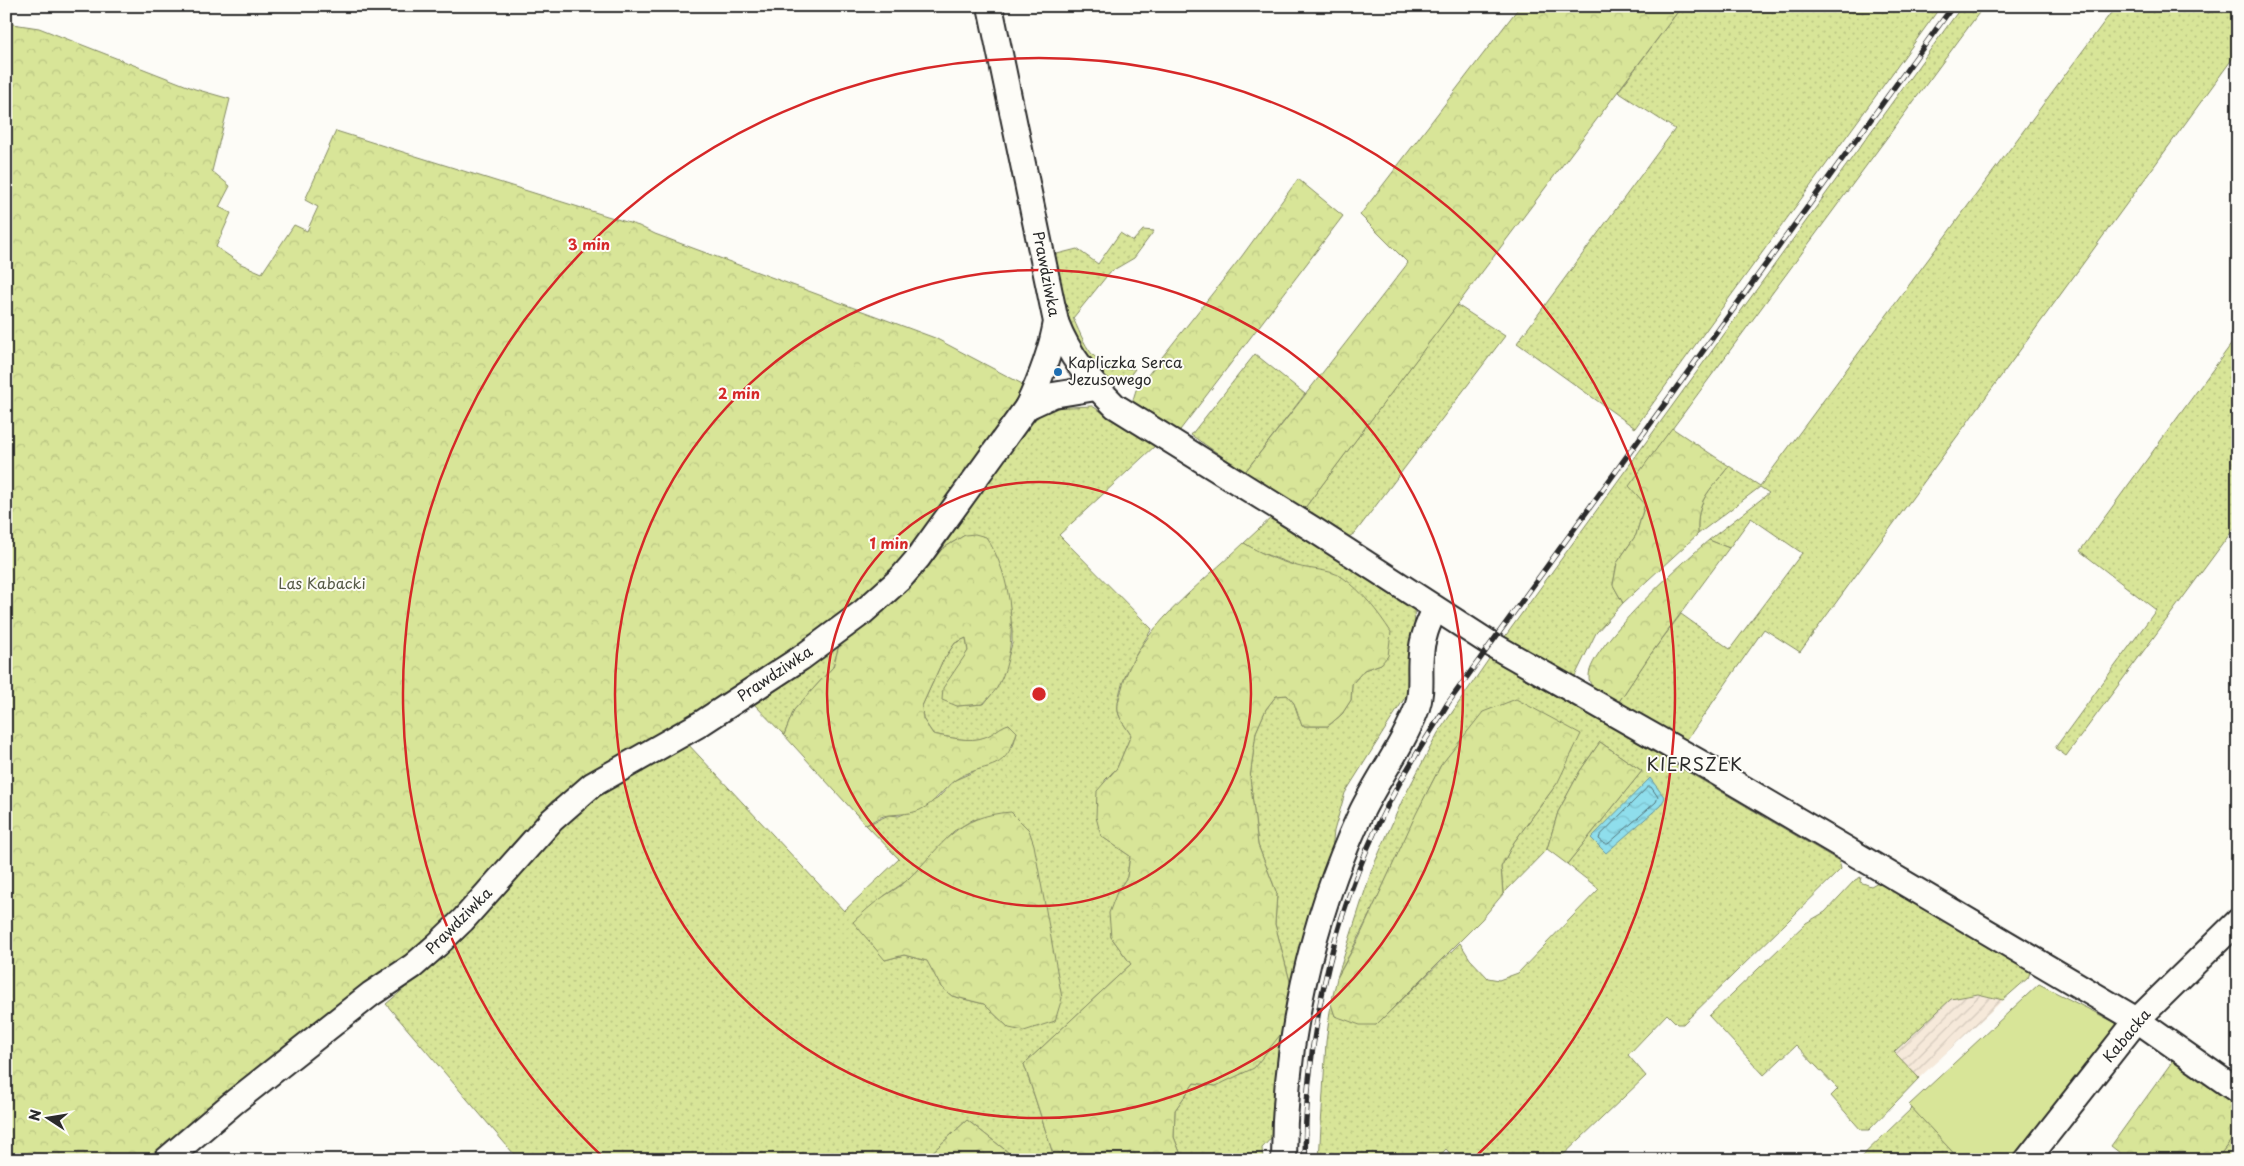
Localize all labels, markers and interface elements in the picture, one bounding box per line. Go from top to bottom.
street label: Prawdziwka [1028,229,1067,319]
text: 3 min [568,232,610,255]
place label: Kapliczka Serca Jezusowego [1068,350,1183,390]
marker: Kapliczka Serca Jezusowego [1052,366,1064,378]
text: 2 min [718,381,760,404]
text: 1 min [870,531,908,554]
park label: Las Kabacki [278,571,366,594]
street label: Prawdziwka [732,639,817,707]
centre of rings [1030,685,1048,703]
district label: KIERSZEK [1647,750,1743,777]
street label: Prawdziwka [419,881,497,959]
street label: Kabacka [2096,1003,2156,1067]
north arrow [22,1094,72,1144]
text: N [23,1108,46,1123]

